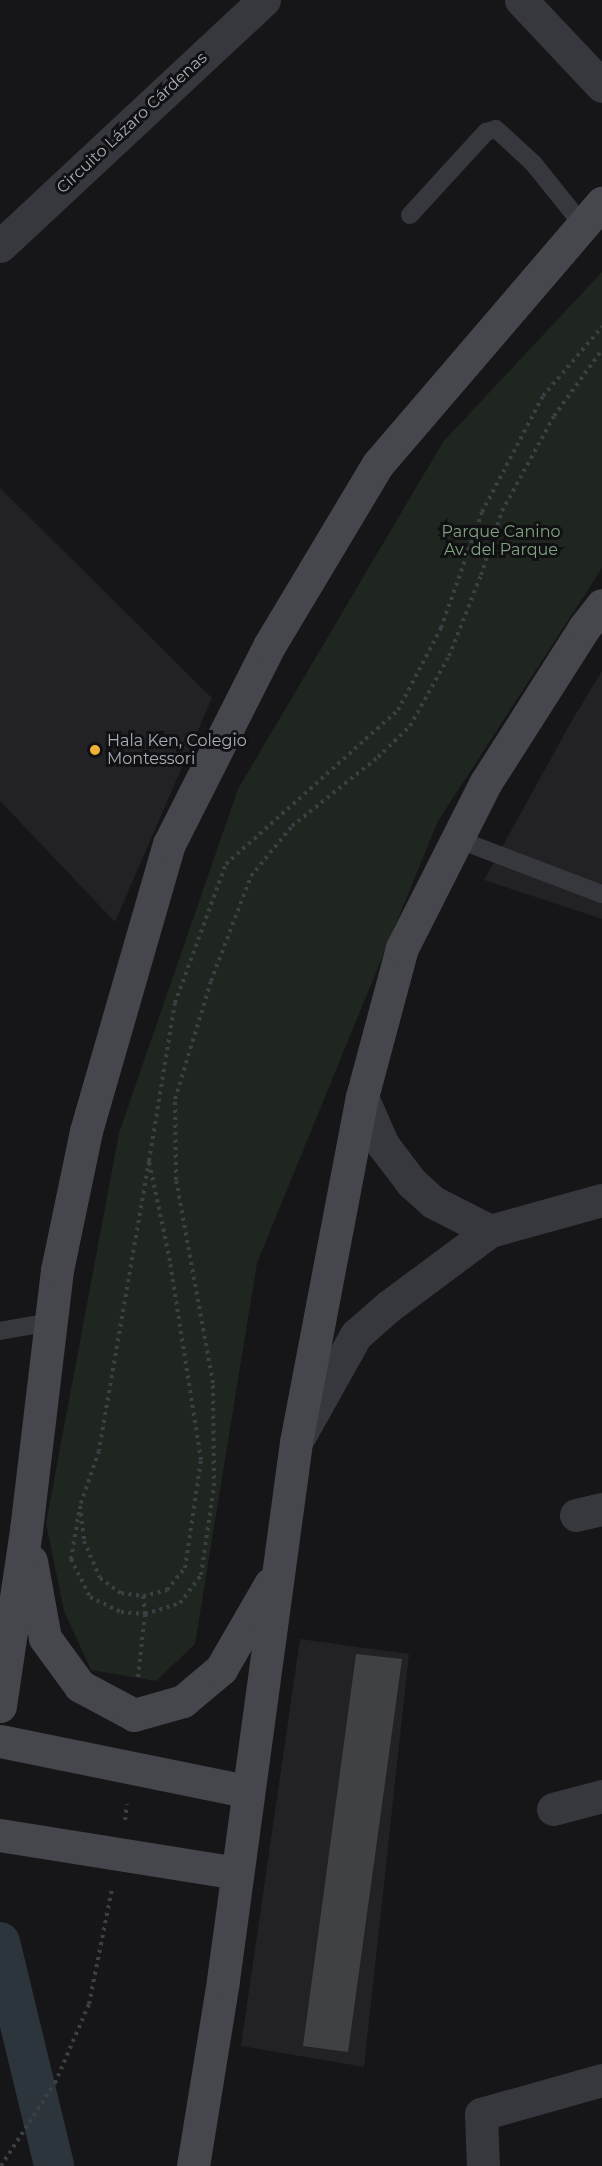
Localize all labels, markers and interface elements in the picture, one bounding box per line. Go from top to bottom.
street label: Circuito Lázaro Cárdenas [53,48,211,198]
park label: Parque Canino Av. del Parque [442,522,560,560]
place label: Hala Ken, Colegio Montessori [107,731,247,769]
marker: Hala Ken, Colegio Montessori [88,743,102,757]

